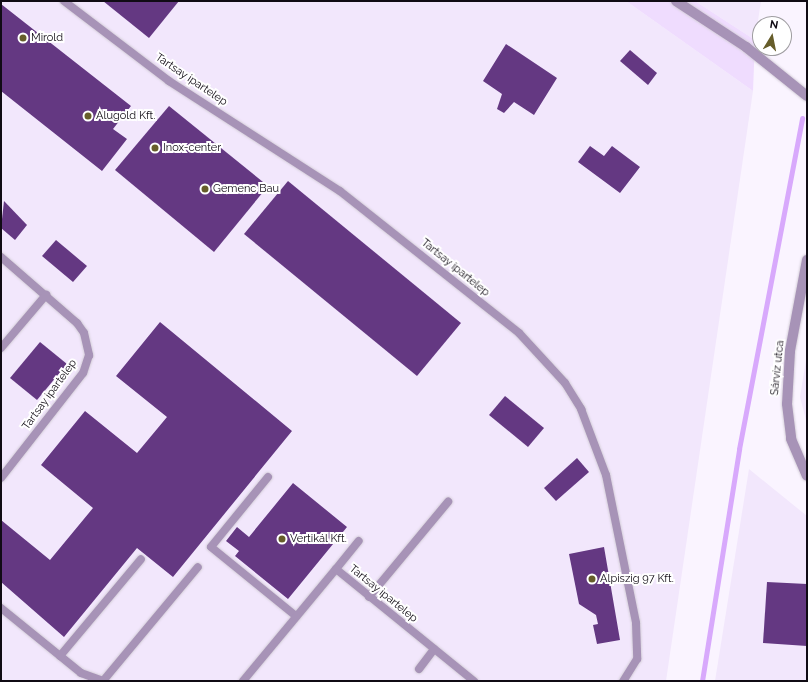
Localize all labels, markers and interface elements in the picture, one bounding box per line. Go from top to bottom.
north arrow [752,16,792,56]
text: N [769,18,779,32]
place label: Mirold [31,31,63,45]
marker: Mirold [18,33,28,43]
street label: Tartsay ipartelep [152,51,230,109]
place label: Alugold Kft. [96,109,155,123]
marker: Alugold Kft. [83,111,93,121]
place label: Inox-center [163,141,221,155]
marker: Inox-center [150,143,160,153]
place label: Gemenc Bau [213,182,279,196]
marker: Gemenc Bau [200,184,210,194]
street label: Tartsay ipartelep [418,236,492,300]
street label: Sárvíz utca [769,340,787,396]
street label: Tartsay ipartelep [20,357,80,433]
place label: Vertikál Kft. [290,532,347,546]
marker: Vertikál Kft. [277,534,287,544]
street label: Tartsay ipartelep [346,562,420,626]
place label: Alpiszig 97 Kft. [600,572,674,586]
marker: Alpiszig 97 Kft. [587,574,597,584]

